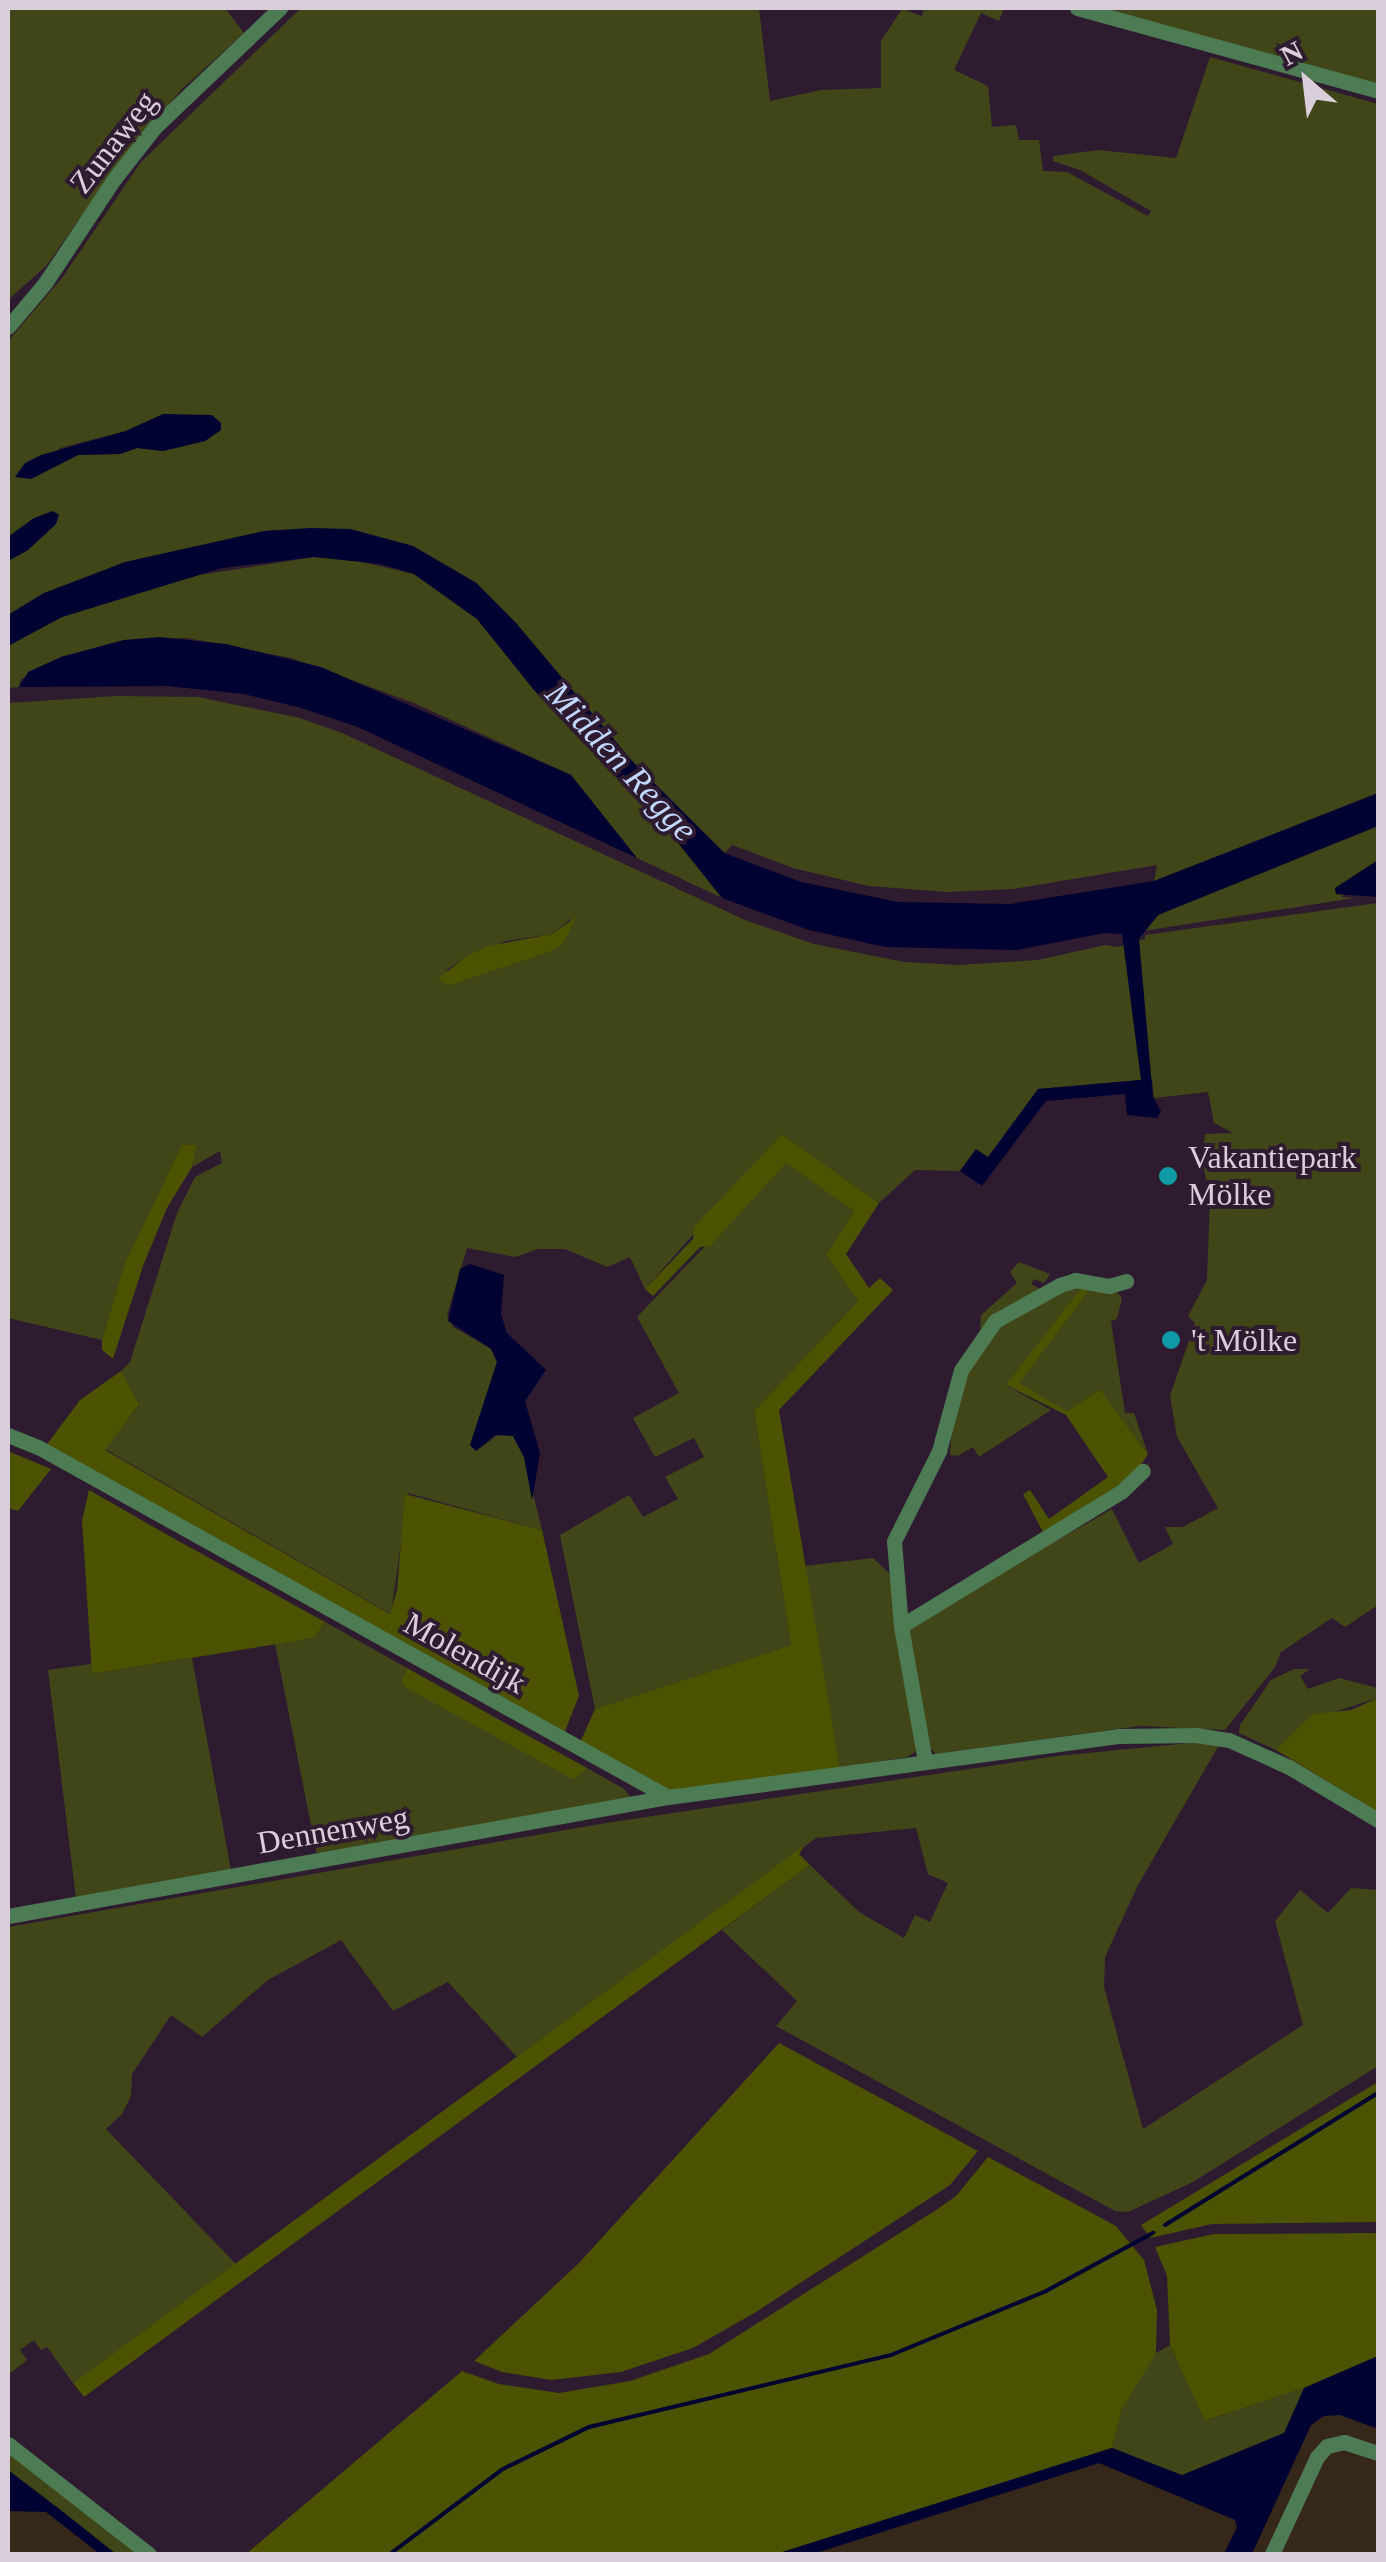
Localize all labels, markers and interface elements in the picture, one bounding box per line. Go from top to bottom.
north arrow [1256,30,1356,130]
text: N [1275,35,1308,72]
street label: Zunaweg [61,83,165,201]
water label: Midden Regge [536,673,706,851]
place label: Vakantiepark Mölke [1188,1139,1357,1214]
marker: Vakantiepark Mölke [1157,1165,1179,1187]
place label: 't Mölke [1191,1321,1297,1359]
marker: 't Mölke [1160,1329,1182,1351]
street label: Molendijk [397,1604,533,1702]
street label: Dennenweg [254,1798,412,1862]

